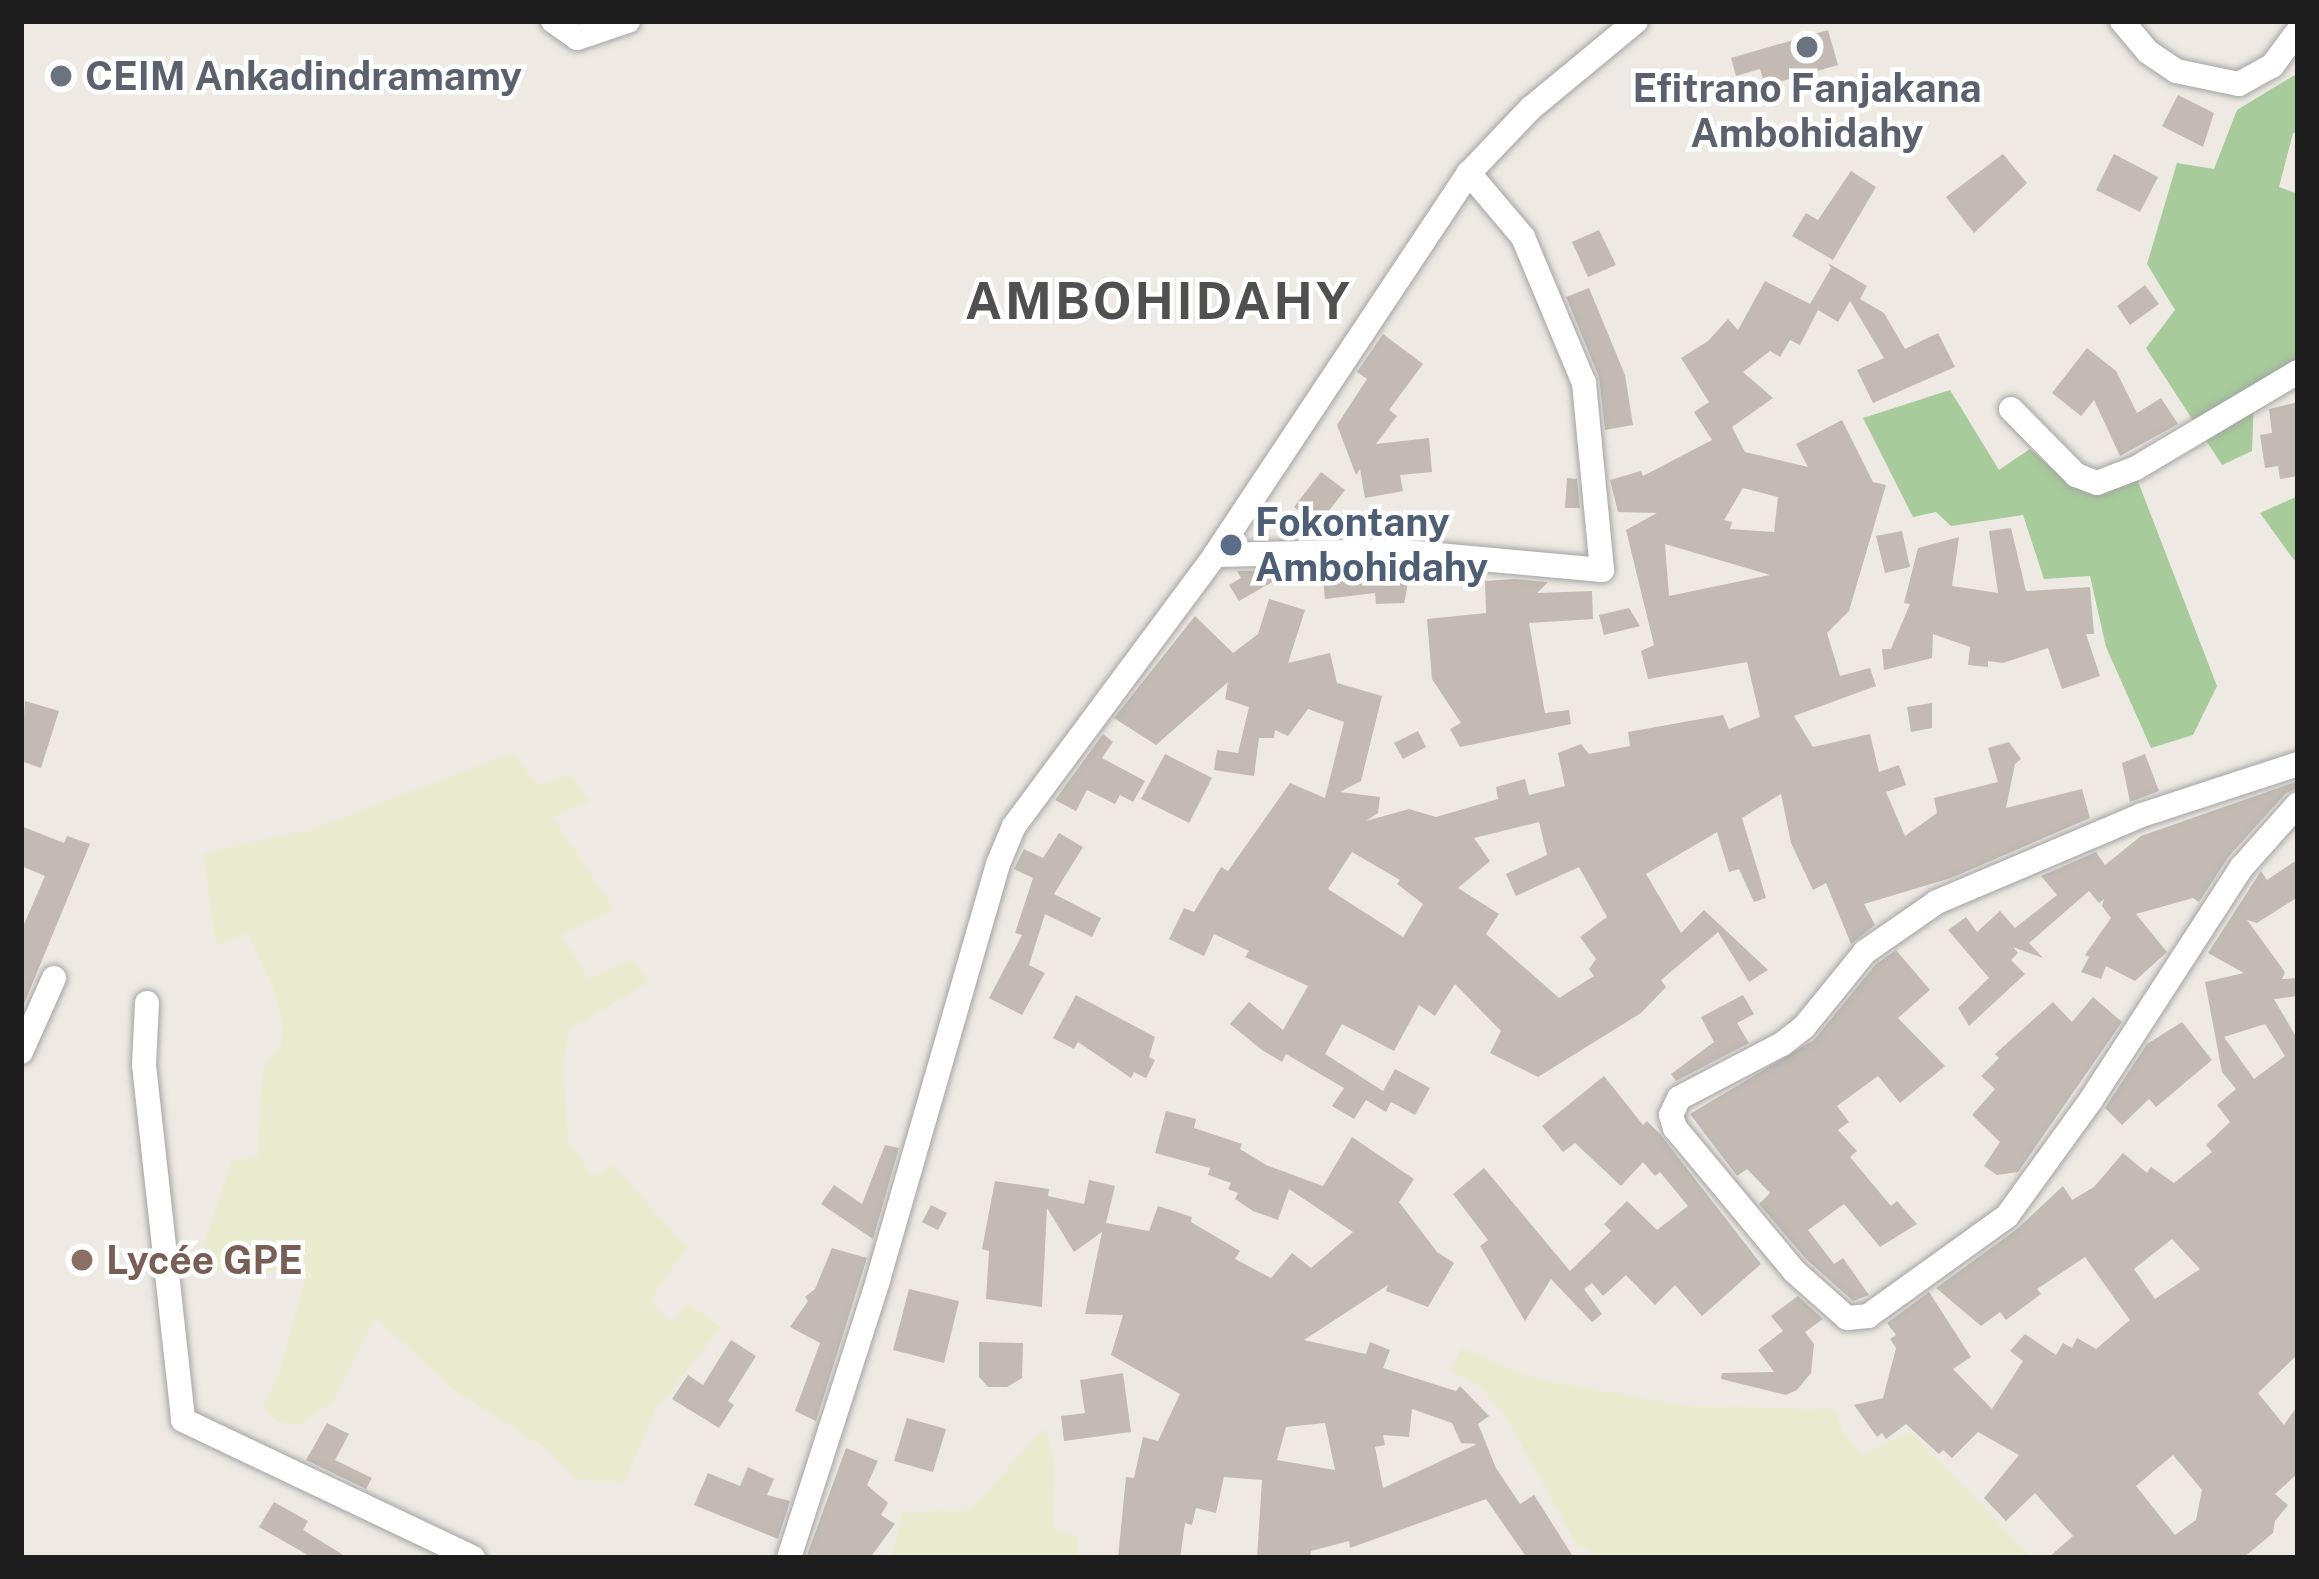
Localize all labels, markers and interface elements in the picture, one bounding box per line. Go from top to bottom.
marker: Efitrano Fanjakana Ambohidahy [1794,34,1820,60]
place label: CEIM Ankadindramamy [85,53,522,99]
marker: CEIM Ankadindramamy [48,63,74,89]
place label: Efitrano Fanjakana Ambohidahy [1632,66,1982,157]
district label: AMBOHIDAHY [965,270,1353,332]
place label: Fokontany Ambohidahy [1255,500,1488,591]
marker: Fokontany Ambohidahy [1218,532,1244,558]
place label: Lycée GPE [106,1237,303,1283]
marker: Lycée GPE [69,1247,95,1273]

